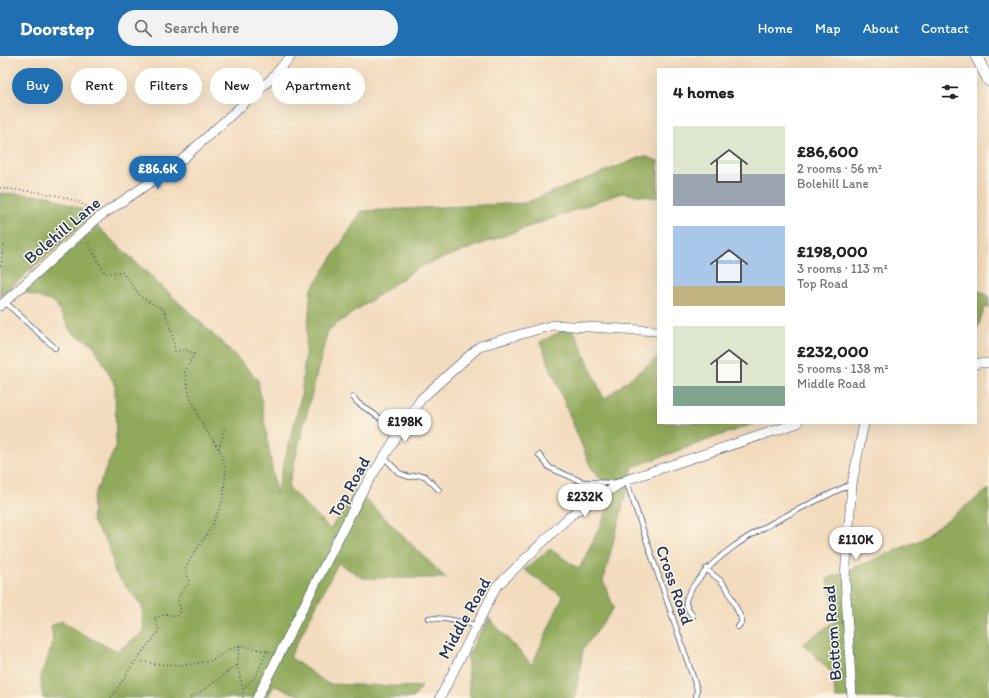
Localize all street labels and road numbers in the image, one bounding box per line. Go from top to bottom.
street label: Bolehill Lane [20,192,104,268]
street label: Top Road [324,453,374,521]
street label: Cross Road [652,543,698,628]
street label: Middle Road [433,573,495,662]
street label: Bottom Road [819,585,845,681]

